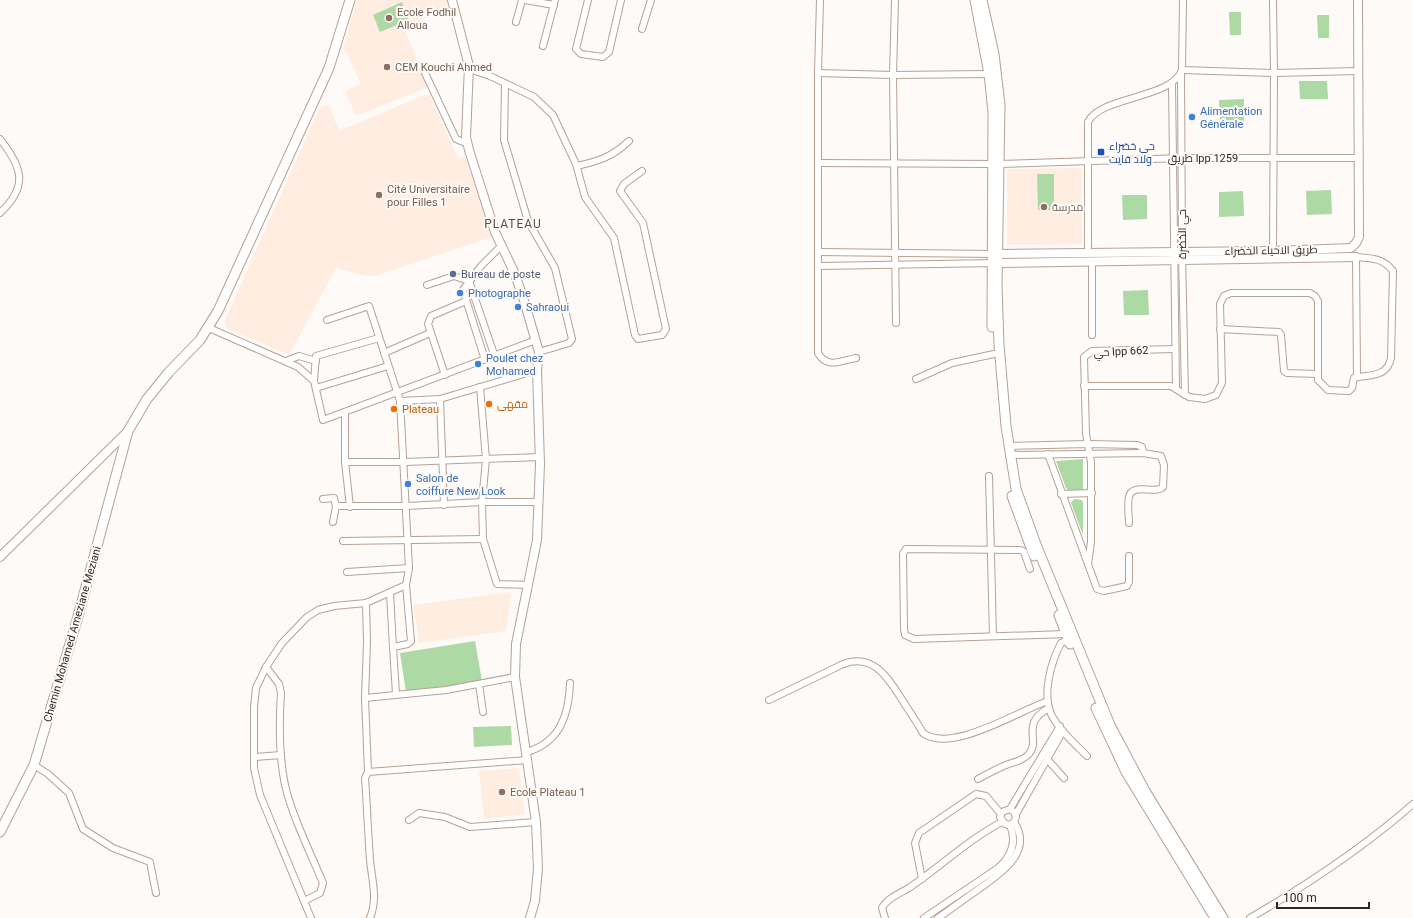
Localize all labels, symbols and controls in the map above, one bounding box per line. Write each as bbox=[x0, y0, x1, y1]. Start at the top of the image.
place label: Ecole Fodhil Alloua bbox=[397, 6, 456, 32]
marker: Ecole Fodhil Alloua bbox=[384, 13, 394, 23]
place label: CEM Kouchi Ahmed bbox=[395, 61, 492, 74]
marker: CEM Kouchi Ahmed bbox=[382, 62, 392, 72]
place label: Alimentation Générale bbox=[1200, 105, 1262, 131]
marker: Alimentation Générale bbox=[1187, 112, 1197, 122]
place label: حي خضراء ولاد فايت bbox=[1109, 140, 1155, 166]
marker: حي خضراء ولاد فايت bbox=[1096, 147, 1106, 157]
street label: طريق lpp 1259 bbox=[1168, 152, 1238, 165]
place label: Cité Universitaire pour Filles 1 bbox=[387, 183, 470, 209]
marker: Cité Universitaire pour Filles 1 bbox=[374, 190, 384, 200]
place label: مدرسة bbox=[1052, 201, 1083, 214]
marker: مدرسة bbox=[1039, 202, 1049, 212]
street label: حي الخضرة bbox=[1176, 209, 1191, 259]
district label: PLATEAU bbox=[484, 217, 542, 231]
street label: طريق الاحياء الخضراء bbox=[1224, 243, 1318, 258]
place label: Bureau de poste bbox=[461, 268, 541, 281]
marker: Bureau de poste bbox=[448, 269, 458, 279]
place label: Photographe bbox=[468, 287, 531, 300]
marker: Photographe bbox=[455, 288, 465, 298]
place label: Sahraoui bbox=[526, 301, 569, 314]
marker: Sahraoui bbox=[513, 302, 523, 312]
street label: حي lpp 662 bbox=[1093, 344, 1149, 361]
place label: Poulet chez Mohamed bbox=[486, 352, 544, 378]
marker: Poulet chez Mohamed bbox=[473, 359, 483, 369]
place label: مقهى bbox=[497, 398, 528, 411]
marker: مقهى bbox=[484, 399, 494, 409]
place label: Plateau bbox=[402, 403, 439, 416]
marker: Plateau bbox=[389, 404, 399, 414]
place label: Salon de coiffure New Look bbox=[416, 472, 506, 498]
marker: Salon de coiffure New Look bbox=[403, 479, 413, 489]
street label: Chemin Mohamed Ameziane Meziani bbox=[41, 545, 104, 724]
place label: Ecole Plateau 1 bbox=[510, 786, 585, 799]
marker: Ecole Plateau 1 bbox=[497, 787, 507, 797]
scale bar bbox=[1277, 884, 1369, 910]
text: 100 m bbox=[1283, 891, 1317, 905]

